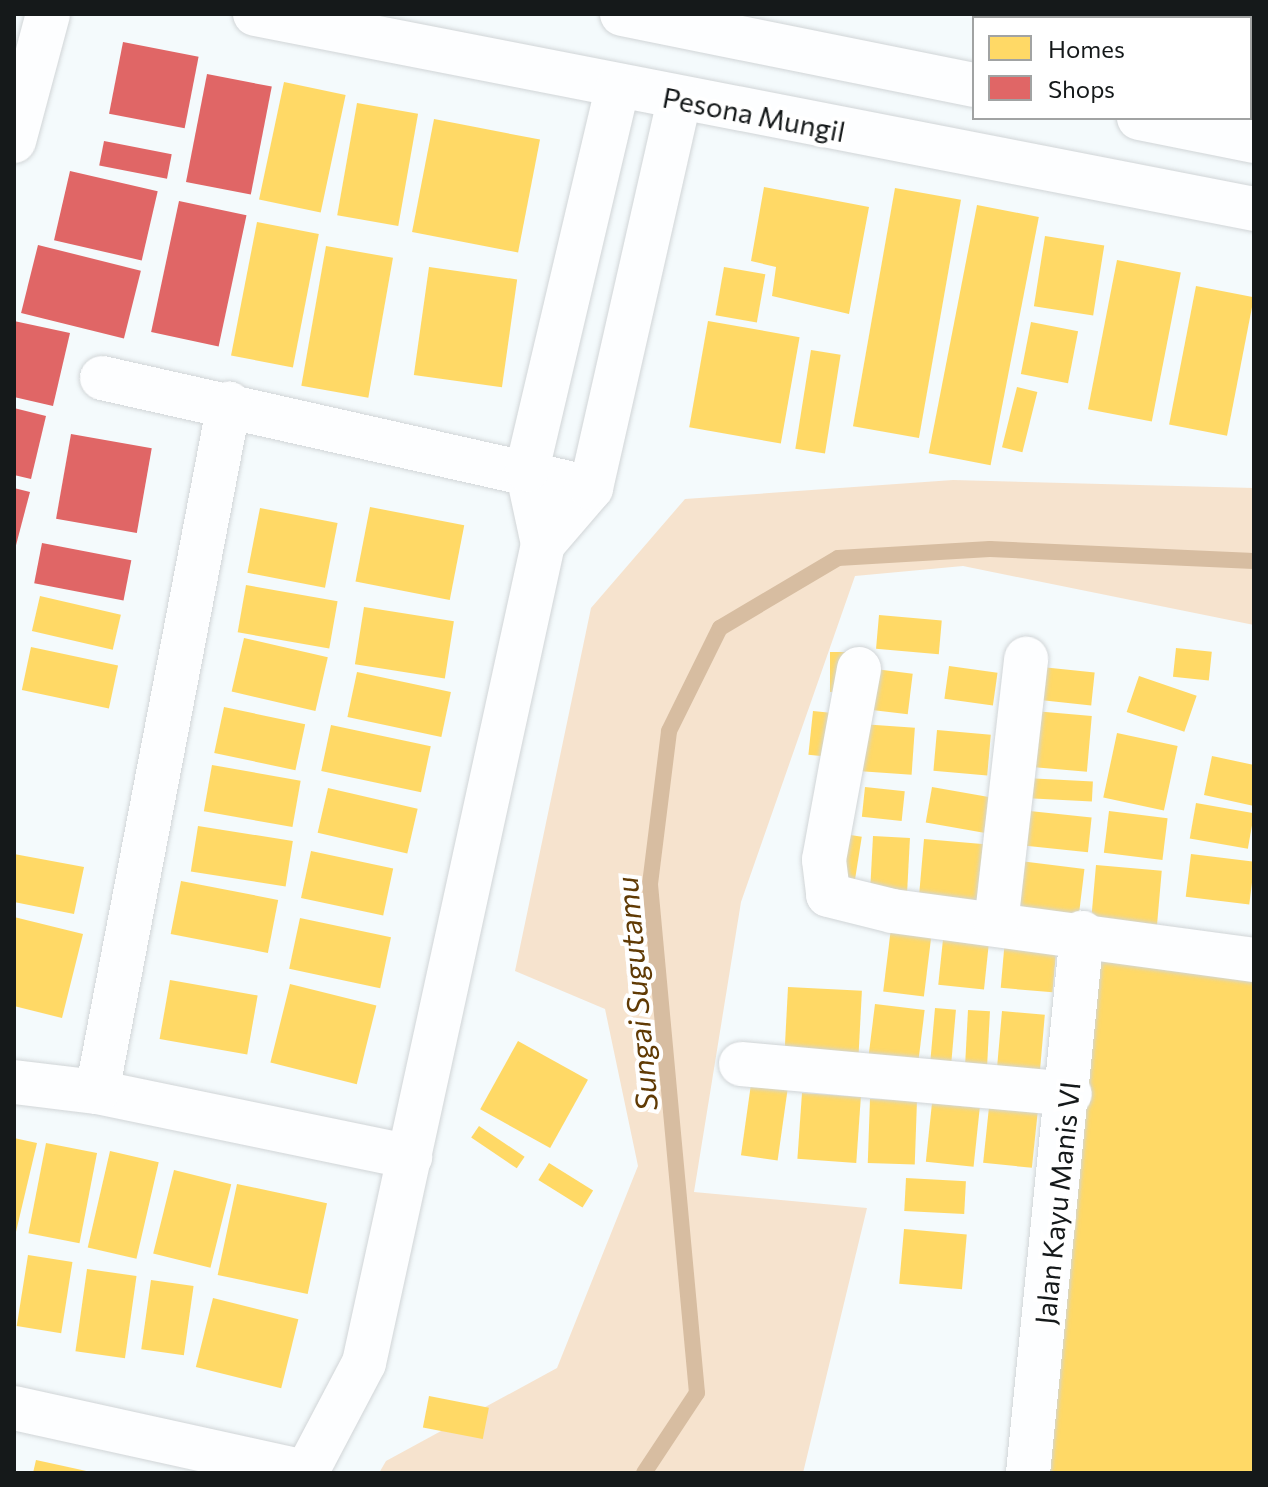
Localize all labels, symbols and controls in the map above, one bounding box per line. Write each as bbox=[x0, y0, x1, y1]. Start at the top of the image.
legend bbox=[972, 16, 1252, 120]
text: Homes bbox=[1048, 34, 1125, 63]
text: Shops bbox=[1048, 74, 1115, 103]
street label: Pesona Mungil bbox=[660, 80, 848, 148]
water label: Sungai Sugutamu bbox=[608, 875, 664, 1113]
street label: Jalan Kayu Manis VI bbox=[1028, 1080, 1086, 1326]

